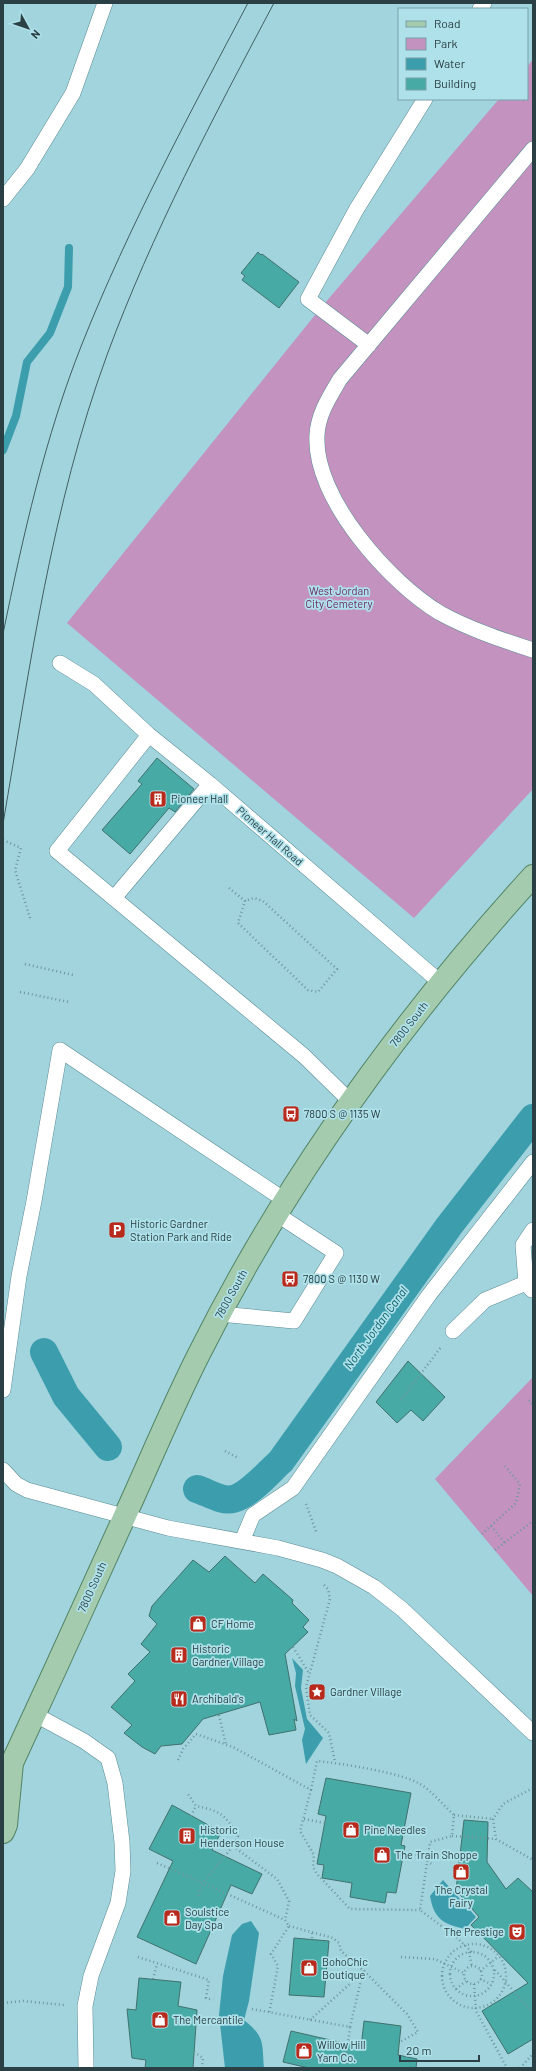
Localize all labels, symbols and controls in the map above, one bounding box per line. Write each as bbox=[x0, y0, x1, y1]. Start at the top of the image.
north arrow bbox=[8, 8, 48, 48]
legend bbox=[398, 8, 528, 100]
text: Road bbox=[434, 16, 461, 30]
text: N bbox=[29, 28, 43, 42]
text: Park bbox=[434, 36, 458, 50]
text: Water bbox=[434, 56, 466, 70]
text: Building bbox=[434, 76, 476, 90]
park label: West Jordan City Cemetery bbox=[305, 584, 373, 610]
building icon: Pioneer Hall bbox=[148, 789, 168, 809]
place label: Pioneer Hall bbox=[171, 792, 228, 805]
street label: Pioneer Hall Road bbox=[235, 803, 306, 868]
street label: 7800 South bbox=[387, 998, 430, 1049]
bus stop icon: 7800 S @ 1135 W bbox=[281, 1104, 301, 1124]
place label: 7800 S @ 1135 W bbox=[304, 1107, 381, 1120]
place label: Historic Gardner Station Park and Ride bbox=[130, 1217, 232, 1243]
parking icon: Historic Gardner Station Park and Ride bbox=[107, 1220, 127, 1240]
street label: 7800 South bbox=[212, 1267, 249, 1320]
bus stop icon: 7800 S @ 1130 W bbox=[280, 1269, 300, 1289]
place label: 7800 S @ 1130 W bbox=[303, 1272, 380, 1285]
water label: North Jordan Canal bbox=[341, 1283, 410, 1371]
street label: 7800 South bbox=[75, 1560, 108, 1614]
shop icon: CF Home bbox=[188, 1614, 208, 1634]
place label: CF Home bbox=[211, 1617, 254, 1630]
place label: Historic Gardner Village bbox=[192, 1642, 264, 1668]
building icon: Historic Gardner Village bbox=[169, 1645, 189, 1665]
place icon: Gardner Village bbox=[307, 1682, 327, 1702]
place label: Gardner Village bbox=[330, 1685, 402, 1698]
restaurant icon: Archibald's bbox=[169, 1689, 189, 1709]
place label: Archibald's bbox=[192, 1692, 244, 1705]
shop icon: Pine Needles bbox=[341, 1820, 361, 1840]
place label: Historic Henderson House bbox=[200, 1823, 285, 1849]
place label: Pine Needles bbox=[364, 1823, 426, 1836]
building icon: Historic Henderson House bbox=[177, 1826, 197, 1846]
shop icon: The Train Shoppe bbox=[372, 1845, 392, 1865]
place label: The Train Shoppe bbox=[395, 1848, 478, 1861]
shop icon: The Crystal Fairy bbox=[451, 1862, 471, 1882]
place label: The Crystal Fairy bbox=[434, 1883, 488, 1909]
place label: Soulstice Day Spa bbox=[185, 1905, 230, 1931]
shop icon: Soulstice Day Spa bbox=[162, 1908, 182, 1928]
theatre icon: The Prestige bbox=[507, 1922, 527, 1942]
place label: The Prestige bbox=[444, 1925, 504, 1938]
place label: BohoChic Boutique bbox=[322, 1955, 368, 1981]
shop icon: BohoChic Boutique bbox=[299, 1958, 319, 1978]
shop icon: The Mercantile bbox=[150, 2010, 170, 2030]
place label: The Mercantile bbox=[173, 2013, 243, 2026]
scale bar bbox=[400, 2037, 479, 2063]
place label: Willow Hill Yarn Co. bbox=[317, 2038, 366, 2064]
shop icon: Willow Hill Yarn Co. bbox=[294, 2041, 314, 2061]
text: 20 m bbox=[406, 2043, 432, 2057]

